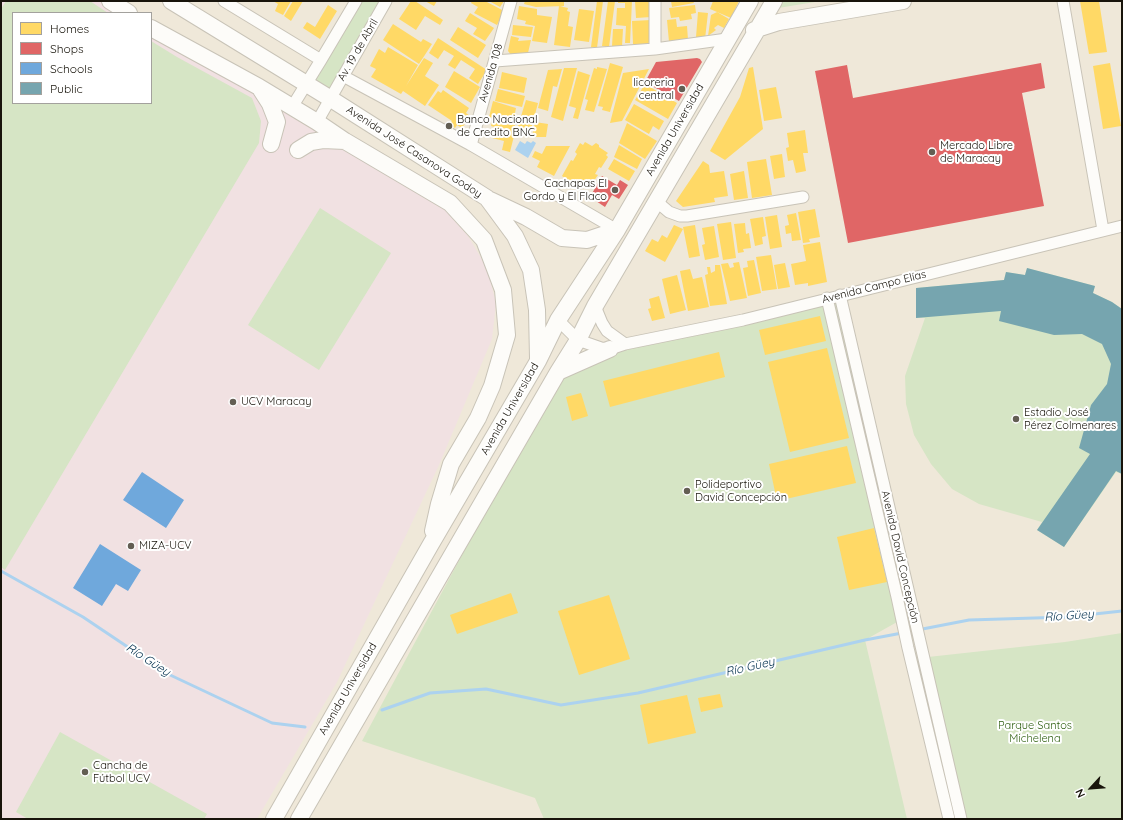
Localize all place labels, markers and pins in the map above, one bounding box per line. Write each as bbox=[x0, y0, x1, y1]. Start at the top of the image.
place label: licoreria central bbox=[633, 76, 674, 102]
marker: licoreria central bbox=[677, 84, 687, 94]
place label: Banco Nacional de Credito BNC bbox=[457, 113, 537, 139]
marker: Banco Nacional de Credito BNC bbox=[444, 121, 454, 131]
place label: Mercado Libre de Maracay bbox=[940, 139, 1013, 165]
marker: Mercado Libre de Maracay bbox=[927, 147, 937, 157]
place label: Cachapas El Gordo y El Flaco bbox=[524, 177, 607, 203]
marker: Cachapas El Gordo y El Flaco bbox=[610, 185, 620, 195]
place label: UCV Maracay bbox=[241, 395, 311, 409]
marker: UCV Maracay bbox=[228, 397, 238, 407]
place label: Estadio José Pérez Colmenares bbox=[1024, 406, 1116, 432]
marker: Estadio José Pérez Colmenares bbox=[1011, 414, 1021, 424]
place label: Polideportivo David Concepción bbox=[695, 478, 787, 504]
marker: Polideportivo David Concepción bbox=[682, 486, 692, 496]
place label: MIZA-UCV bbox=[139, 539, 192, 553]
marker: MIZA-UCV bbox=[126, 541, 136, 551]
place label: Cancha de Fútbol UCV bbox=[93, 759, 150, 785]
marker: Cancha de Fútbol UCV bbox=[80, 767, 90, 777]

